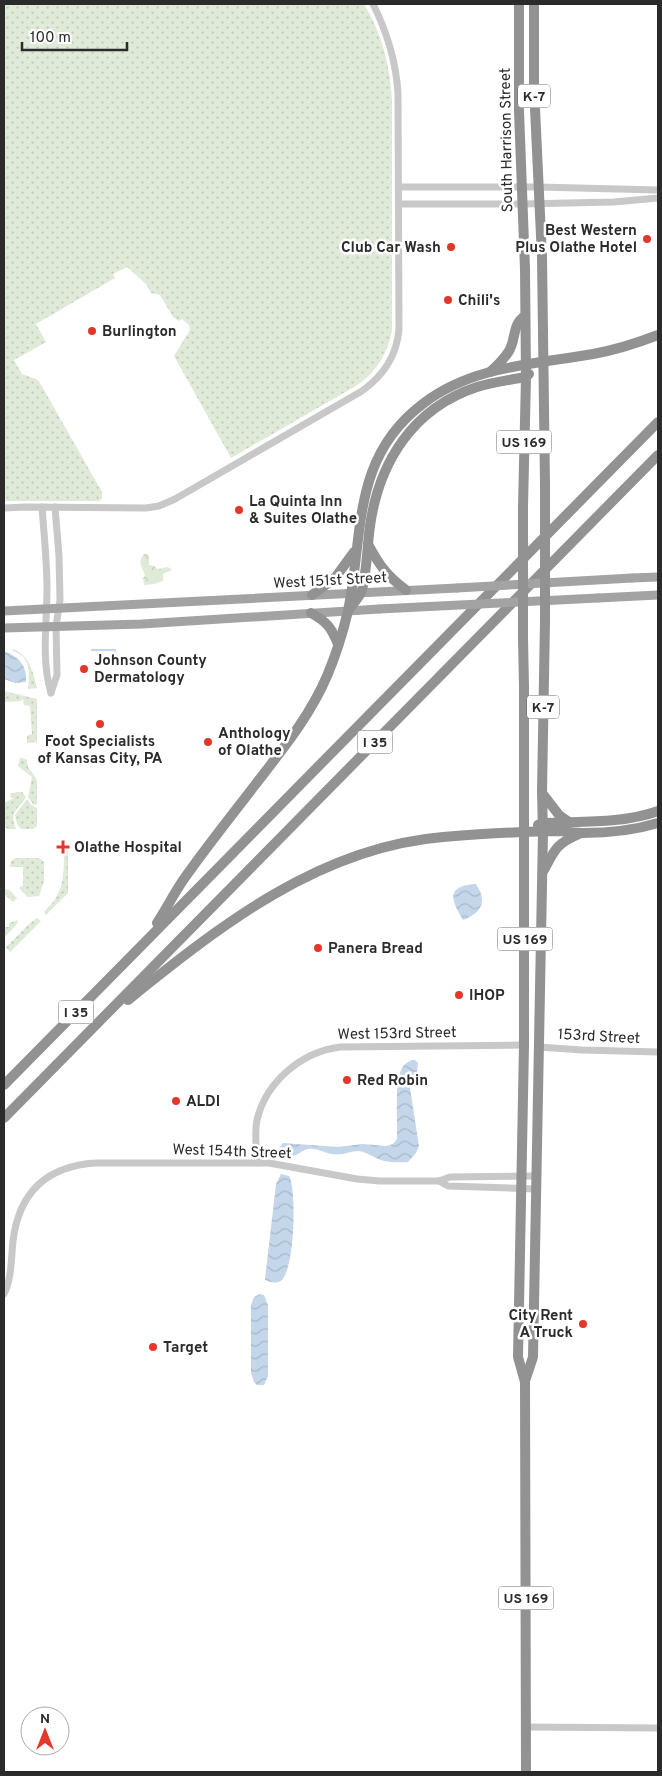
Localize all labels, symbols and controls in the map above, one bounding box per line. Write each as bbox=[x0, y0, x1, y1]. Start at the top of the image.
scale bar bbox=[22, 20, 128, 52]
text: 100 m bbox=[30, 29, 71, 48]
street label: South Harrison Street bbox=[497, 67, 518, 213]
road number: K-7 bbox=[518, 84, 550, 108]
place label: Best Western Plus Olathe Hotel bbox=[515, 222, 637, 258]
marker: Best Western Plus Olathe Hotel bbox=[641, 233, 653, 245]
place label: Club Car Wash bbox=[341, 239, 441, 258]
marker: Club Car Wash bbox=[445, 241, 457, 253]
place label: Chili's bbox=[458, 292, 500, 311]
marker: Chili's bbox=[442, 294, 454, 306]
place label: Burlington bbox=[102, 323, 177, 342]
marker: Burlington bbox=[86, 325, 98, 337]
road number: US 169 bbox=[496, 431, 552, 454]
place label: La Quinta Inn & Suites Olathe bbox=[249, 493, 357, 529]
marker: La Quinta Inn & Suites Olathe bbox=[233, 504, 245, 516]
street label: West 151st Street bbox=[273, 569, 387, 594]
place label: Johnson County Dermatology bbox=[94, 652, 207, 688]
marker: Johnson County Dermatology bbox=[78, 663, 90, 675]
road number: K-7 bbox=[527, 696, 559, 719]
marker: Foot Specialists of Kansas City, PA bbox=[94, 718, 106, 730]
place label: Anthology of Olathe bbox=[218, 725, 291, 761]
road number: I 35 bbox=[358, 730, 392, 754]
place label: Foot Specialists of Kansas City, PA bbox=[37, 733, 163, 769]
marker: Anthology of Olathe bbox=[202, 736, 214, 748]
place label: Olathe Hospital bbox=[74, 839, 182, 858]
marker: Olathe Hospital bbox=[56, 840, 70, 854]
road number: US 169 bbox=[498, 928, 552, 951]
place label: Panera Bread bbox=[328, 940, 423, 959]
marker: Panera Bread bbox=[312, 942, 324, 954]
place label: IHOP bbox=[469, 987, 505, 1006]
marker: IHOP bbox=[453, 989, 465, 1001]
road number: I 35 bbox=[58, 1000, 94, 1024]
street label: West 153rd Street bbox=[337, 1024, 457, 1045]
street label: 153rd Street bbox=[557, 1026, 641, 1049]
place label: Red Robin bbox=[357, 1072, 428, 1091]
marker: Red Robin bbox=[341, 1074, 353, 1086]
place label: ALDI bbox=[186, 1093, 220, 1112]
marker: ALDI bbox=[170, 1095, 182, 1107]
street label: West 154th Street bbox=[172, 1141, 292, 1164]
place label: City Rent A Truck bbox=[508, 1307, 573, 1343]
marker: City Rent A Truck bbox=[577, 1318, 589, 1330]
place label: Target bbox=[163, 1339, 208, 1358]
marker: Target bbox=[147, 1341, 159, 1353]
road number: US 169 bbox=[498, 1586, 554, 1610]
north arrow bbox=[20, 1706, 70, 1756]
text: N bbox=[40, 1711, 50, 1728]

